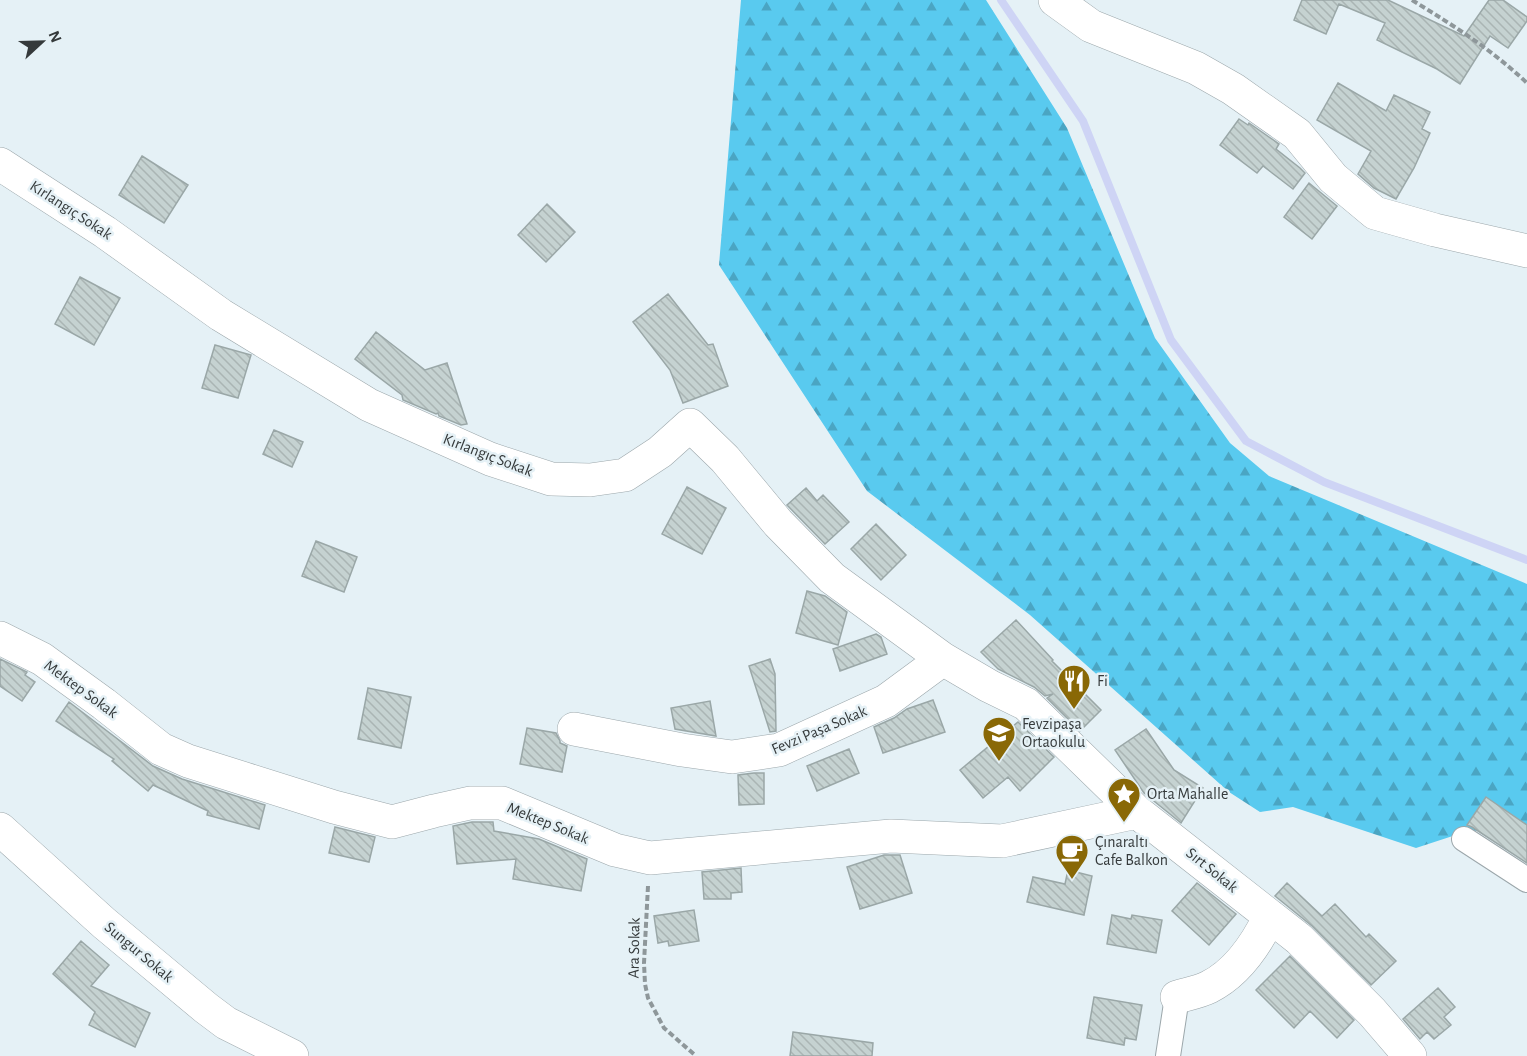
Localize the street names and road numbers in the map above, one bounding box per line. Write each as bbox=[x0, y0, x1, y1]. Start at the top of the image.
street label: Kırlangıç Sokak bbox=[27, 178, 116, 243]
street label: Kırlangıç Sokak bbox=[441, 431, 536, 480]
street label: Mektep Sokak bbox=[41, 657, 121, 721]
street label: Fevzi Paşa Sokak bbox=[769, 703, 870, 757]
street label: Mektep Sokak bbox=[505, 799, 592, 847]
street label: Sırt Sokak bbox=[1183, 845, 1241, 896]
street label: Ara Sokak bbox=[625, 917, 643, 979]
street label: Sungur Sokak bbox=[102, 919, 177, 986]

